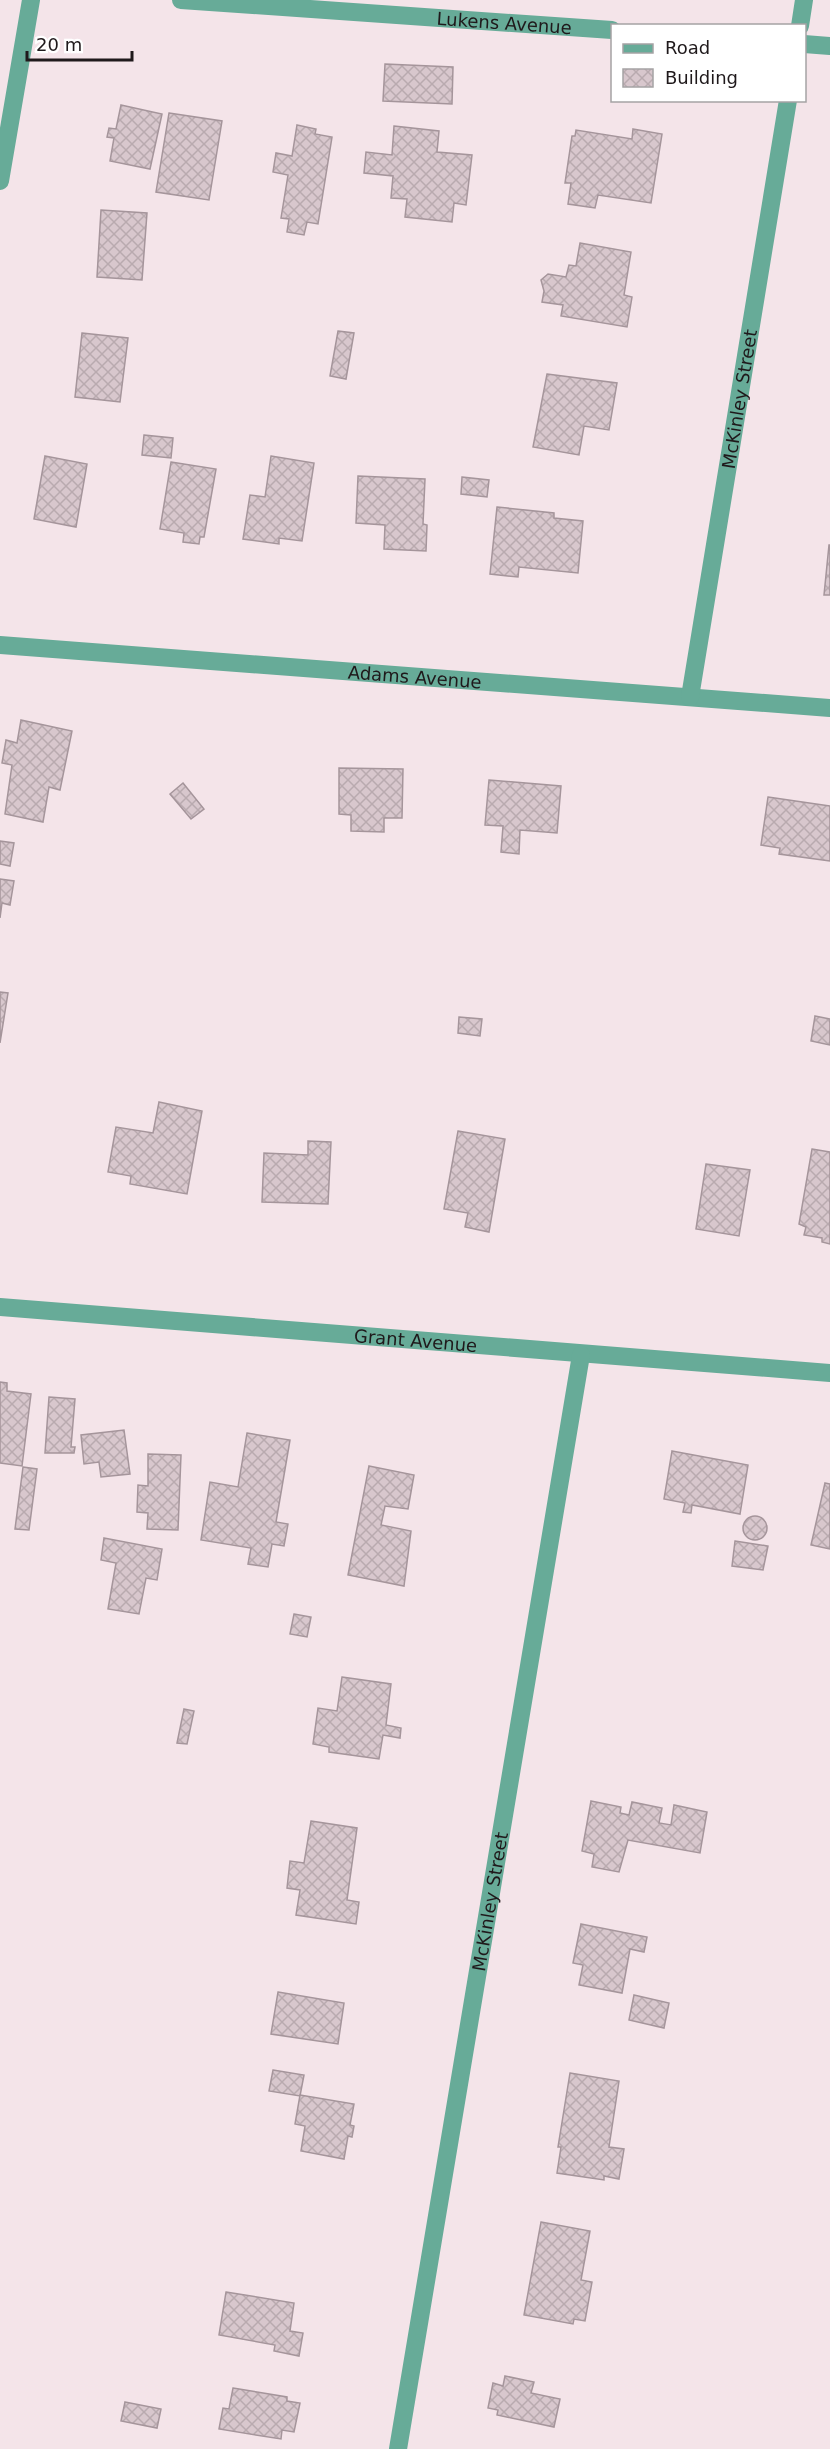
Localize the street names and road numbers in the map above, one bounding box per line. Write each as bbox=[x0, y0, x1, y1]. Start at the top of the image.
street label: Lukens Avenue bbox=[436, 7, 573, 38]
street label: McKinley Street bbox=[717, 328, 761, 470]
street label: Adams Avenue bbox=[347, 661, 482, 692]
street label: Grant Avenue bbox=[353, 1324, 478, 1356]
street label: McKinley Street bbox=[468, 1830, 512, 1973]

